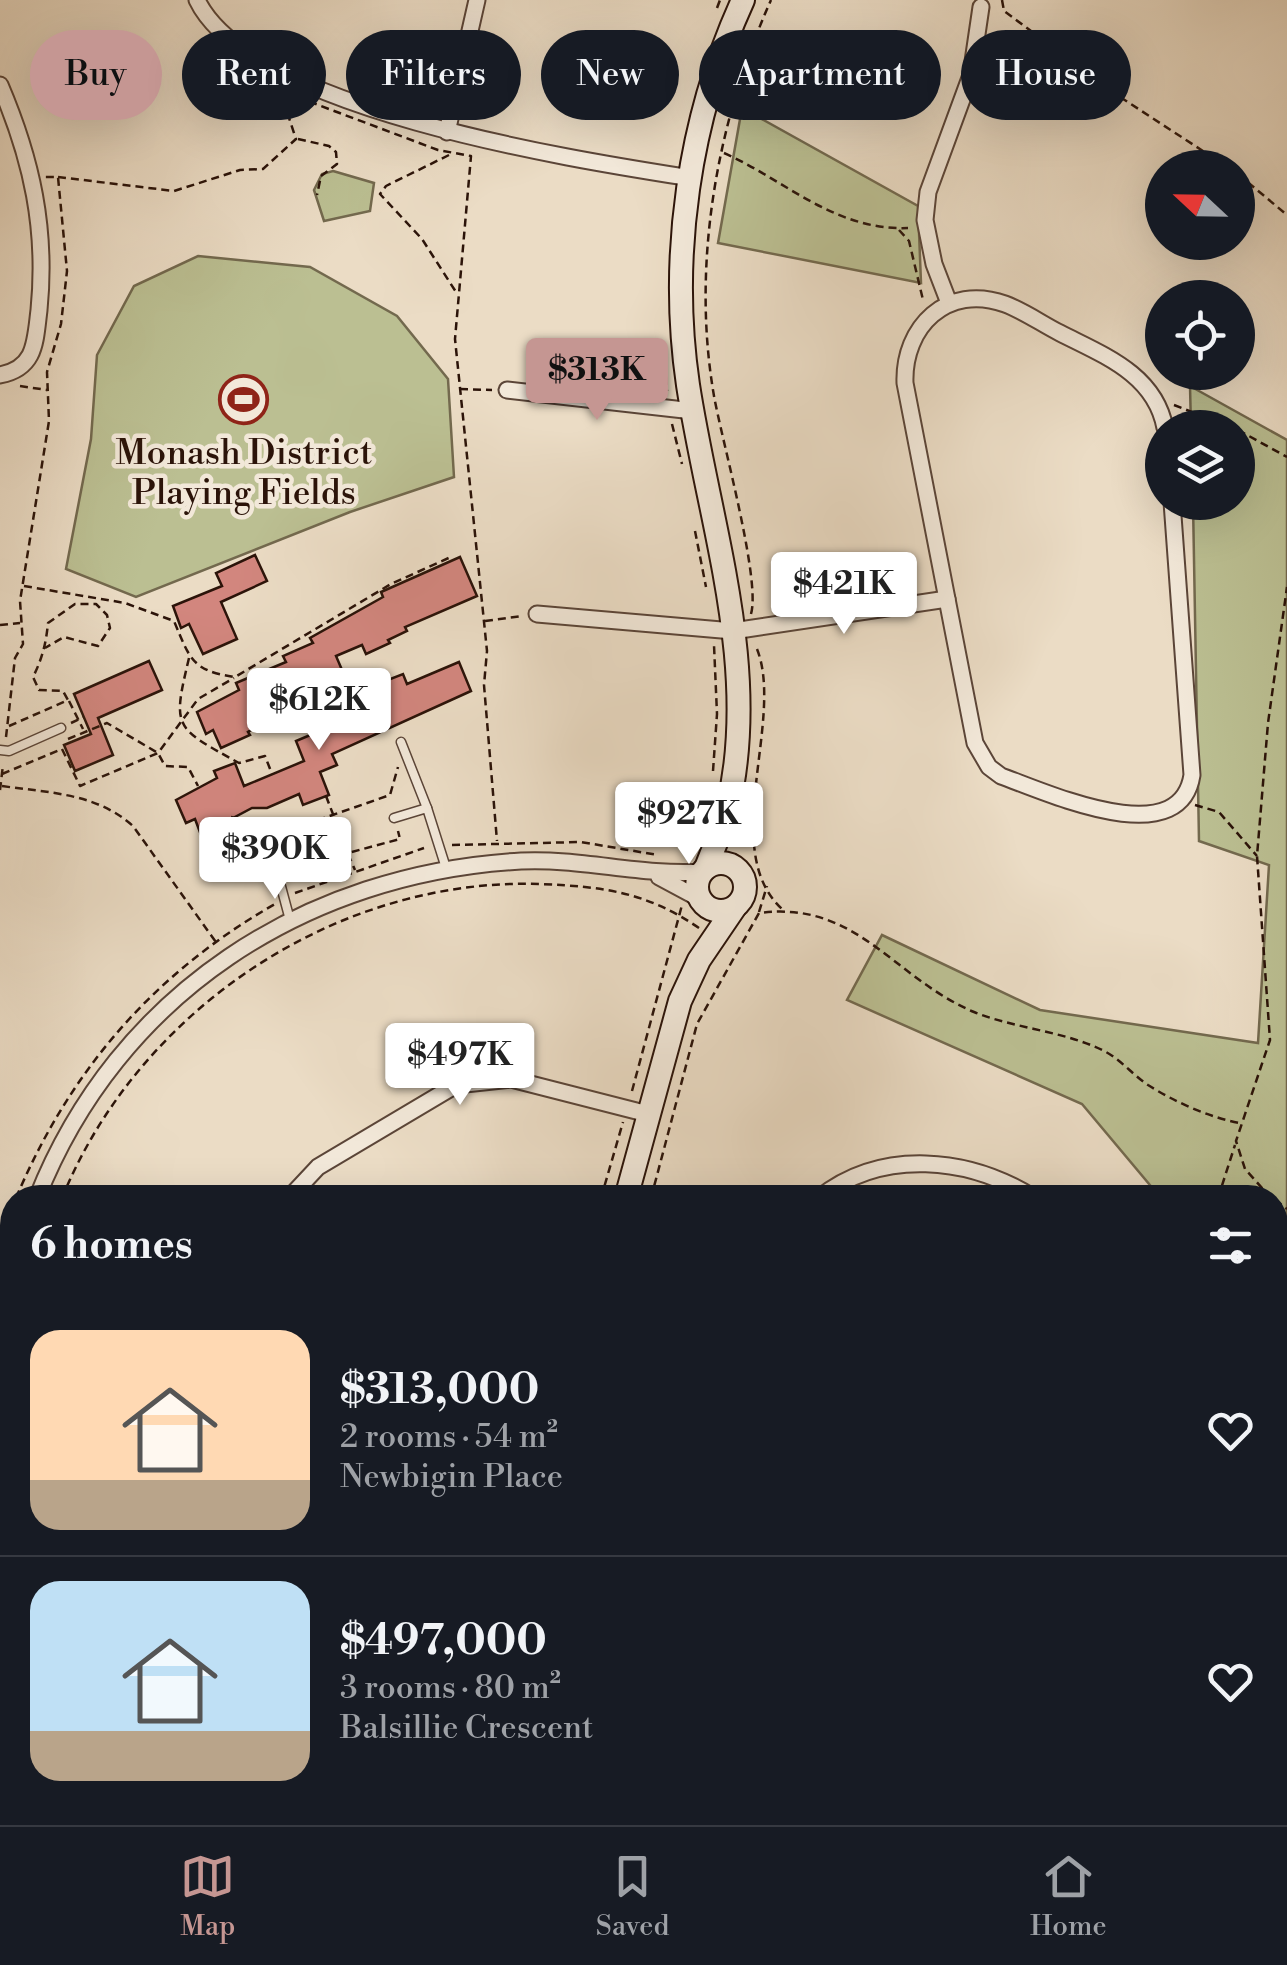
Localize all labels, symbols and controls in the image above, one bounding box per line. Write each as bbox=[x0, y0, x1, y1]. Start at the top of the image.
chip: Buy bbox=[30, 30, 162, 120]
chip: Rent bbox=[182, 30, 326, 120]
chip: Filters bbox=[346, 30, 521, 120]
chip: New bbox=[541, 30, 679, 120]
chip: Apartment bbox=[699, 30, 941, 120]
chip: House bbox=[961, 30, 1131, 120]
north arrow bbox=[1145, 150, 1255, 260]
map controls bbox=[1145, 150, 1255, 520]
button: locate bbox=[1145, 280, 1255, 390]
pin: $313K bbox=[527, 338, 667, 423]
text: $313K bbox=[548, 350, 646, 390]
sports icon: Monash District Playing Fields bbox=[218, 374, 270, 426]
button: layers bbox=[1145, 410, 1255, 520]
place label: Monash District Playing Fields bbox=[116, 432, 372, 515]
pin: $421K bbox=[774, 552, 914, 637]
text: $421K bbox=[793, 564, 895, 604]
pin: $612K bbox=[249, 668, 389, 753]
text: $612K bbox=[269, 680, 369, 720]
pin: $927K bbox=[619, 782, 759, 867]
text: $927K bbox=[637, 794, 741, 834]
pin: $390K bbox=[205, 817, 345, 902]
text: $390K bbox=[221, 829, 329, 869]
pin: $497K bbox=[390, 1023, 530, 1108]
text: $497K bbox=[407, 1035, 513, 1075]
icon: filters bbox=[1203, 1218, 1258, 1273]
text: 6 homes bbox=[30, 1219, 193, 1272]
text: $313,000 bbox=[340, 1364, 539, 1417]
icon: home bbox=[110, 1370, 230, 1490]
icon: heart bbox=[1203, 1403, 1258, 1458]
text: 2 rooms · 54 m² bbox=[340, 1417, 558, 1457]
text: Newbigin Place bbox=[340, 1457, 563, 1497]
text: $497,000 bbox=[340, 1615, 547, 1668]
icon: home bbox=[110, 1621, 230, 1741]
icon: heart bbox=[1203, 1654, 1258, 1709]
text: 3 rooms · 80 m² bbox=[340, 1668, 561, 1708]
text: Balsillie Crescent bbox=[340, 1708, 593, 1748]
tab: Map bbox=[180, 1849, 235, 1944]
tab: Saved bbox=[596, 1849, 669, 1944]
tab: Home bbox=[1030, 1849, 1107, 1944]

